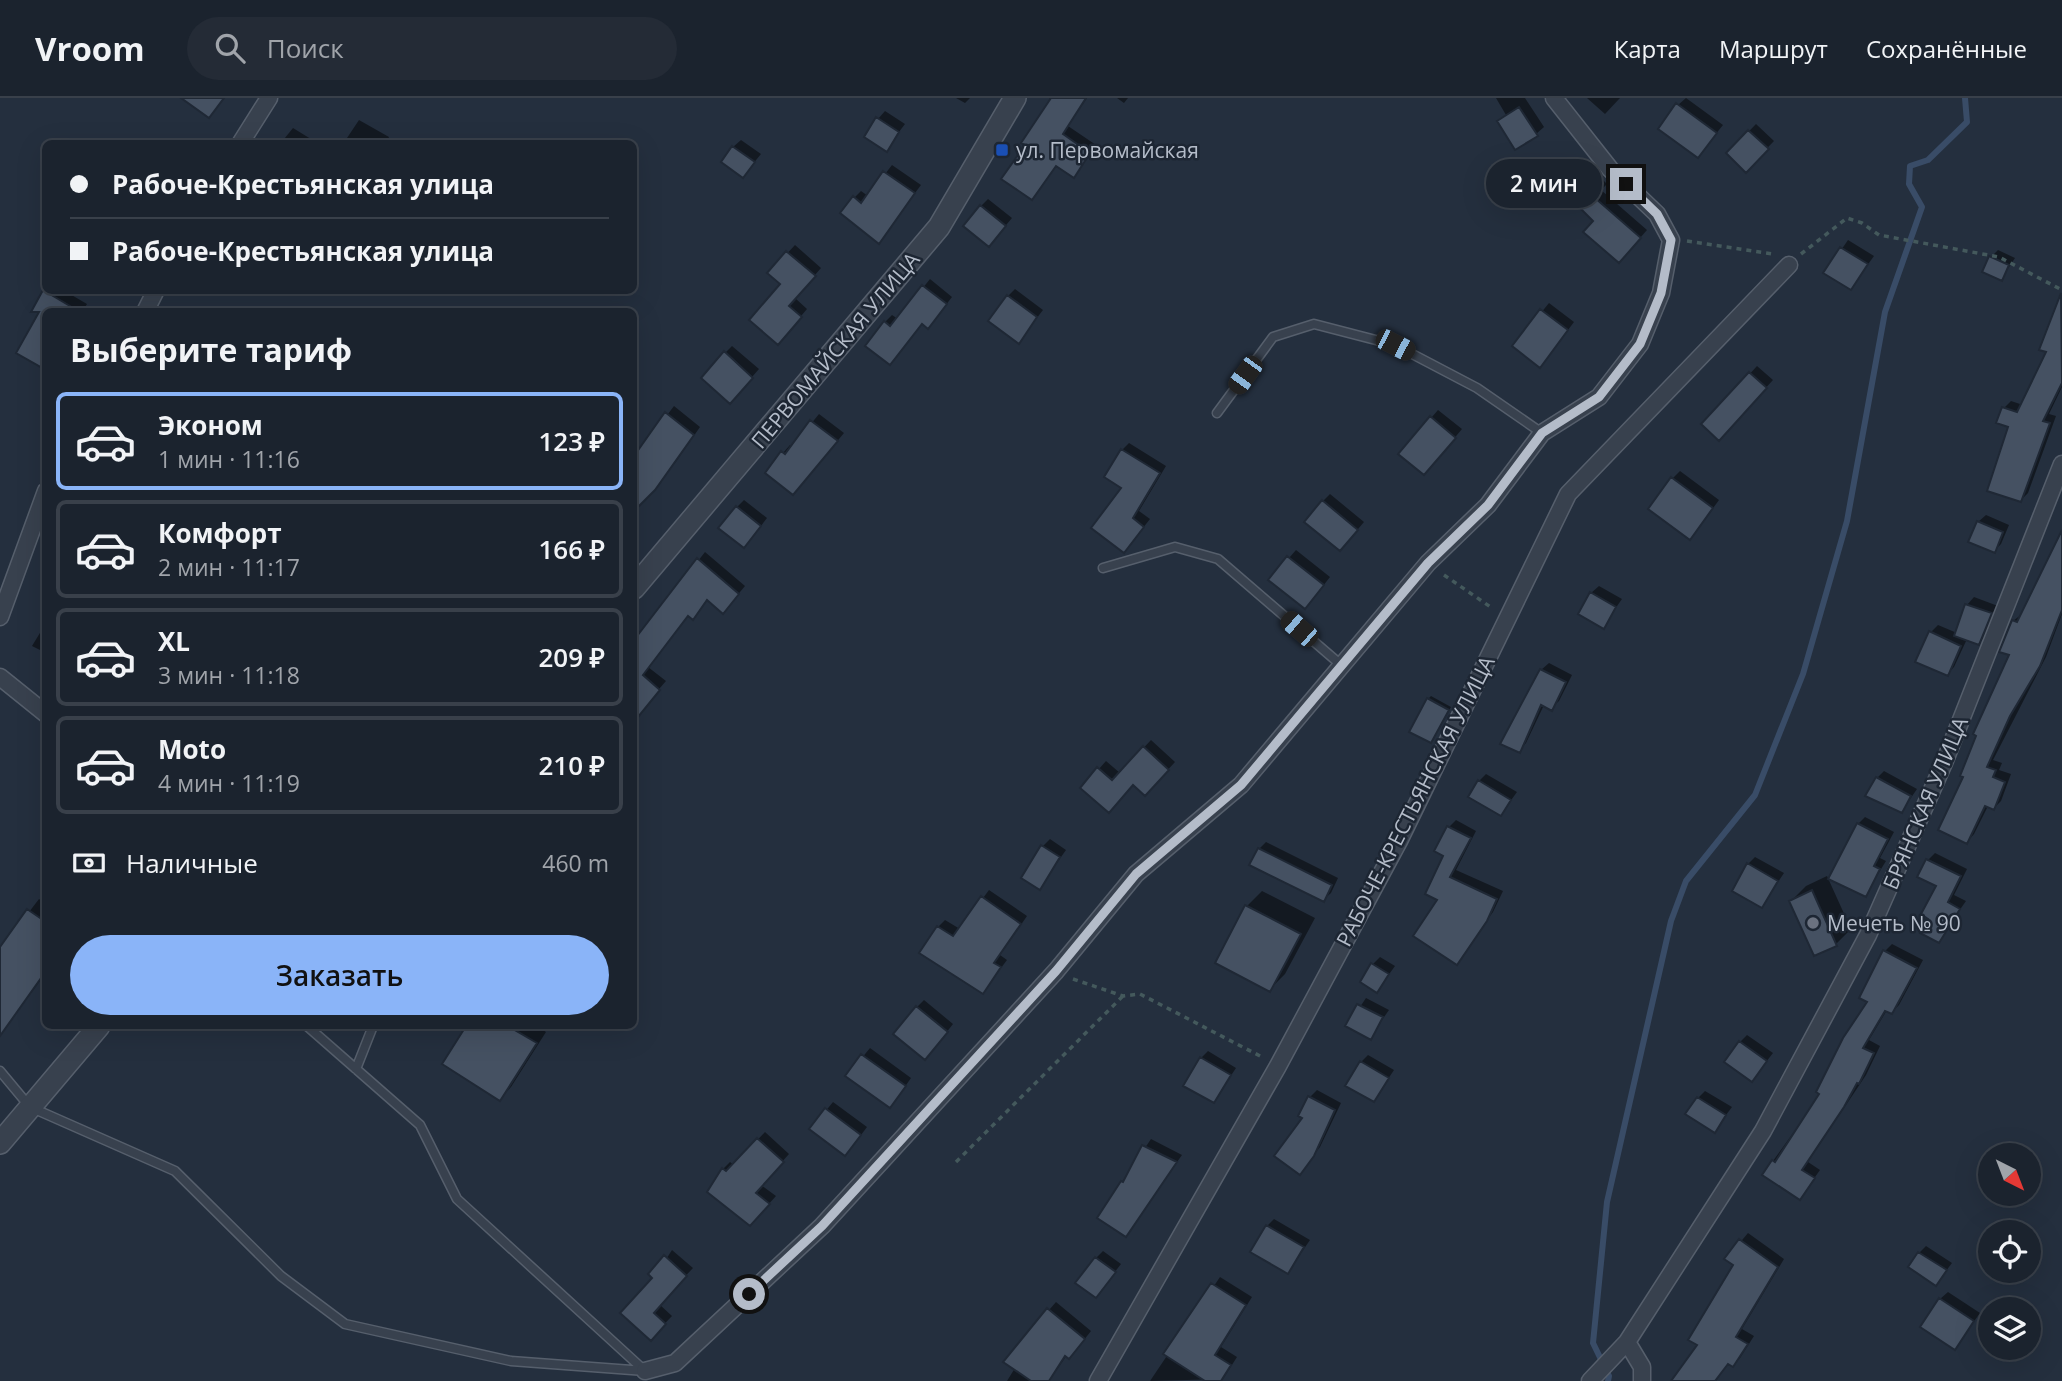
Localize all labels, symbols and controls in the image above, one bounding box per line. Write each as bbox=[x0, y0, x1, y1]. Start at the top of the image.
search box bbox=[187, 17, 677, 80]
text: Vroom bbox=[35, 26, 145, 71]
icon: search bbox=[211, 29, 249, 67]
text: Поиск bbox=[267, 30, 344, 66]
text: Карта bbox=[1614, 32, 1681, 65]
text: Маршрут bbox=[1719, 32, 1828, 65]
text: Сохранённые bbox=[1866, 32, 2027, 65]
place label: ул. Первомайская bbox=[1016, 136, 1199, 164]
marker: ул. Первомайская bbox=[994, 142, 1010, 158]
callout: 2 мин bbox=[1486, 160, 1602, 208]
text: Рабоче-Крестьянская улица bbox=[112, 166, 494, 202]
text: 2 мин bbox=[1510, 167, 1578, 199]
route end bbox=[1610, 168, 1642, 200]
text: Рабоче-Крестьянская улица bbox=[112, 233, 494, 269]
street label: ПЕРВОМАЙСКАЯ УЛИЦА bbox=[745, 245, 926, 454]
car bbox=[1372, 326, 1419, 364]
text: Выберите тариф bbox=[70, 328, 352, 371]
car bbox=[1225, 352, 1266, 398]
text: Эконом bbox=[158, 407, 263, 443]
icon: car bbox=[74, 410, 137, 473]
text: 123 ₽ bbox=[539, 423, 605, 459]
text: 1 мин · 11:16 bbox=[158, 443, 300, 475]
text: Комфорт bbox=[158, 515, 282, 551]
icon: car bbox=[74, 518, 137, 581]
text: 166 ₽ bbox=[539, 531, 605, 567]
text: 2 мин · 11:17 bbox=[158, 551, 300, 583]
car bbox=[1277, 607, 1322, 651]
text: XL bbox=[158, 623, 190, 659]
icon: car bbox=[74, 626, 137, 689]
text: 209 ₽ bbox=[539, 639, 605, 675]
street label: РАБОЧЕ-КРЕСТЬЯНСКАЯ УЛИЦА bbox=[1329, 650, 1501, 951]
text: 3 мин · 11:18 bbox=[158, 659, 300, 691]
street label: БРЯНСКАЯ УЛИЦА bbox=[1876, 712, 1974, 894]
text: Moto bbox=[158, 731, 226, 767]
icon: car bbox=[74, 734, 137, 797]
text: 210 ₽ bbox=[539, 747, 605, 783]
text: 4 мин · 11:19 bbox=[158, 767, 300, 799]
icon: cash bbox=[70, 844, 108, 882]
text: Наличные bbox=[126, 845, 258, 881]
text: 460 m bbox=[542, 847, 609, 879]
place label: Мечеть № 90 bbox=[1827, 909, 1961, 937]
marker: Мечеть № 90 bbox=[1805, 915, 1821, 931]
button: Заказать bbox=[70, 935, 609, 1015]
north arrow bbox=[1978, 1143, 2040, 1206]
map controls bbox=[1978, 1143, 2041, 1360]
button: locate bbox=[1978, 1220, 2041, 1283]
route start bbox=[733, 1278, 765, 1310]
button: layers bbox=[1978, 1297, 2041, 1360]

